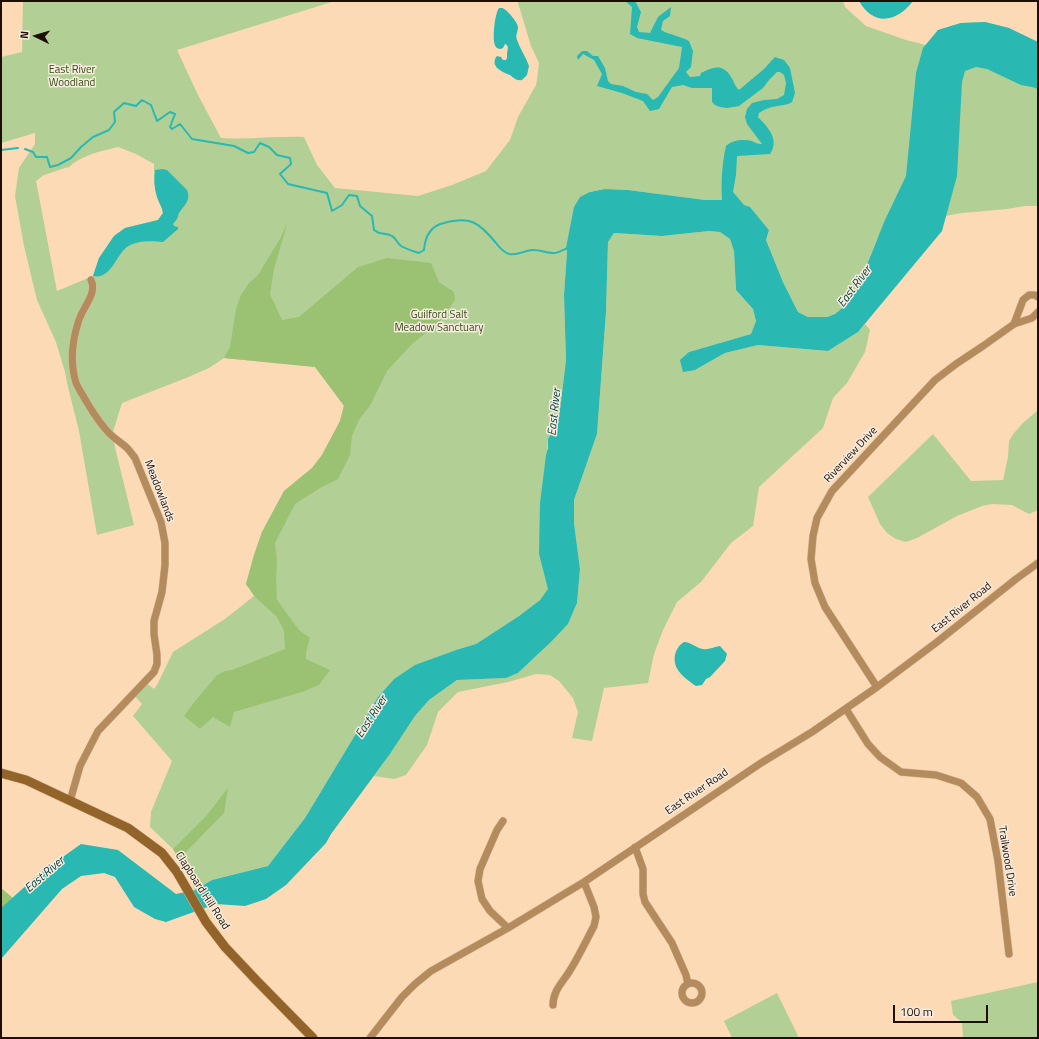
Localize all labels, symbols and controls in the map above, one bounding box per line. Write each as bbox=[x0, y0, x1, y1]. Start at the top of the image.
north arrow bbox=[16, 16, 56, 56]
text: N bbox=[16, 30, 32, 39]
park label: East River Woodland bbox=[49, 63, 95, 89]
water label: East River bbox=[835, 264, 875, 310]
park label: Guilford Salt Meadow Sanctuary bbox=[394, 308, 484, 334]
water label: East River bbox=[545, 388, 565, 436]
street label: Riverview Drive bbox=[822, 424, 880, 486]
street label: Meadowlands bbox=[141, 458, 177, 524]
street label: East River Road bbox=[929, 580, 995, 636]
water label: East River bbox=[353, 693, 391, 741]
street label: East River Road bbox=[663, 766, 731, 818]
street label: Trailwood Drive bbox=[995, 825, 1019, 897]
street label: Clapboard Hill Road bbox=[172, 850, 232, 932]
water label: East River bbox=[22, 854, 68, 896]
scale bar bbox=[895, 997, 990, 1023]
text: 100 m bbox=[900, 1002, 933, 1021]

